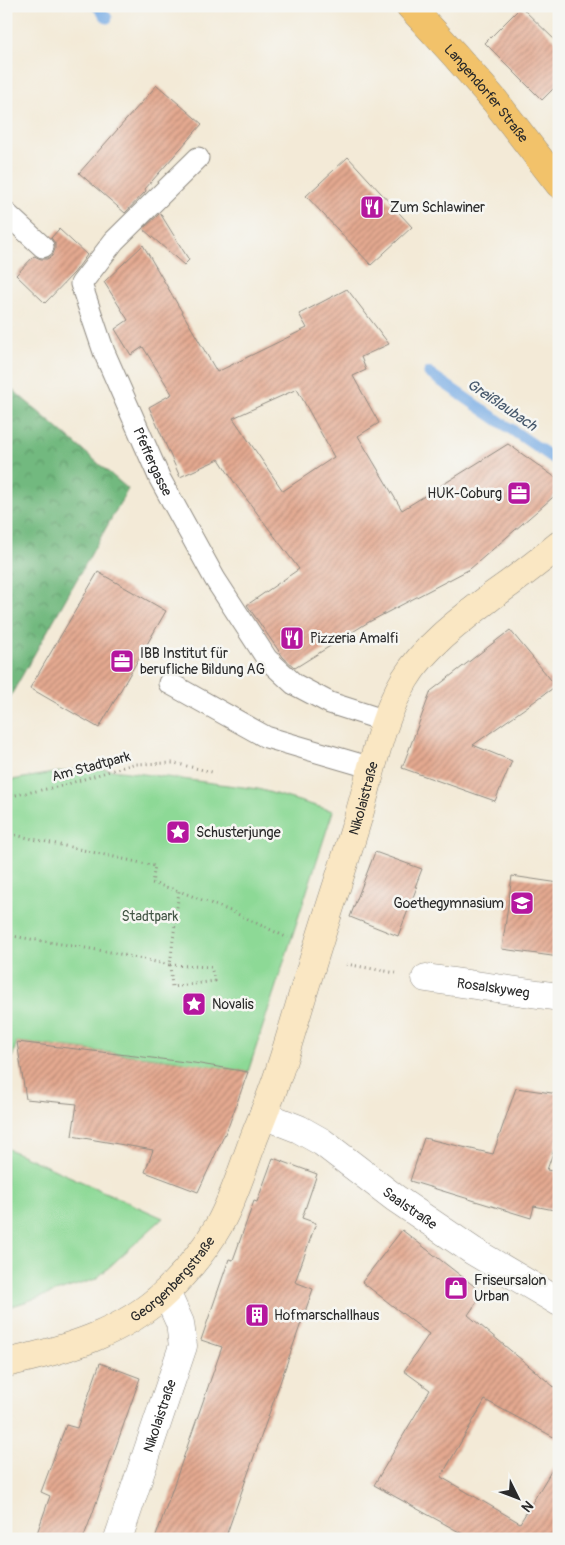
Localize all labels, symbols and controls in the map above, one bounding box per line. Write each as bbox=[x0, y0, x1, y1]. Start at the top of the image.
street label: Langendorfer Straße bbox=[440, 41, 532, 146]
restaurant icon: Zum Schlawiner bbox=[359, 194, 385, 220]
place label: Zum Schlawiner bbox=[390, 199, 485, 216]
water label: Greißlaubach bbox=[463, 375, 541, 436]
street label: Pfeffergasse bbox=[129, 425, 176, 499]
office icon: HUK-Coburg bbox=[506, 480, 532, 506]
place label: HUK-Coburg bbox=[427, 485, 502, 502]
restaurant icon: Pizzeria Amalfi bbox=[279, 625, 305, 651]
place label: Pizzeria Amalfi bbox=[310, 630, 398, 647]
place label: IBB Institut für berufliche Bildung AG bbox=[140, 645, 265, 678]
office icon: IBB Institut für berufliche Bildung AG bbox=[109, 648, 135, 674]
street label: Am Stadtpark bbox=[50, 748, 133, 785]
street label: Nikolaistraße bbox=[345, 760, 382, 837]
place icon: Schusterjunge bbox=[165, 819, 191, 845]
place label: Schusterjunge bbox=[196, 824, 281, 841]
school or university icon: Goethegymnasium bbox=[509, 890, 535, 916]
place label: Goethegymnasium bbox=[393, 895, 504, 912]
park label: Stadtpark bbox=[122, 908, 179, 925]
street label: Rosalskyweg bbox=[456, 975, 531, 1002]
place icon: Novalis bbox=[181, 991, 207, 1017]
place label: Novalis bbox=[212, 996, 255, 1013]
street label: Saalstraße bbox=[379, 1184, 440, 1233]
street label: Georgenbergstraße bbox=[127, 1233, 219, 1326]
place label: Friseursalon Urban bbox=[474, 1272, 547, 1305]
shop icon: Friseursalon Urban bbox=[443, 1275, 469, 1301]
building icon: Hofmarschallhaus bbox=[244, 1302, 270, 1328]
place label: Hofmarschallhaus bbox=[274, 1307, 380, 1324]
street label: Nikolaistraße bbox=[140, 1377, 180, 1455]
north arrow bbox=[492, 1472, 542, 1522]
text: N bbox=[518, 1497, 537, 1516]

